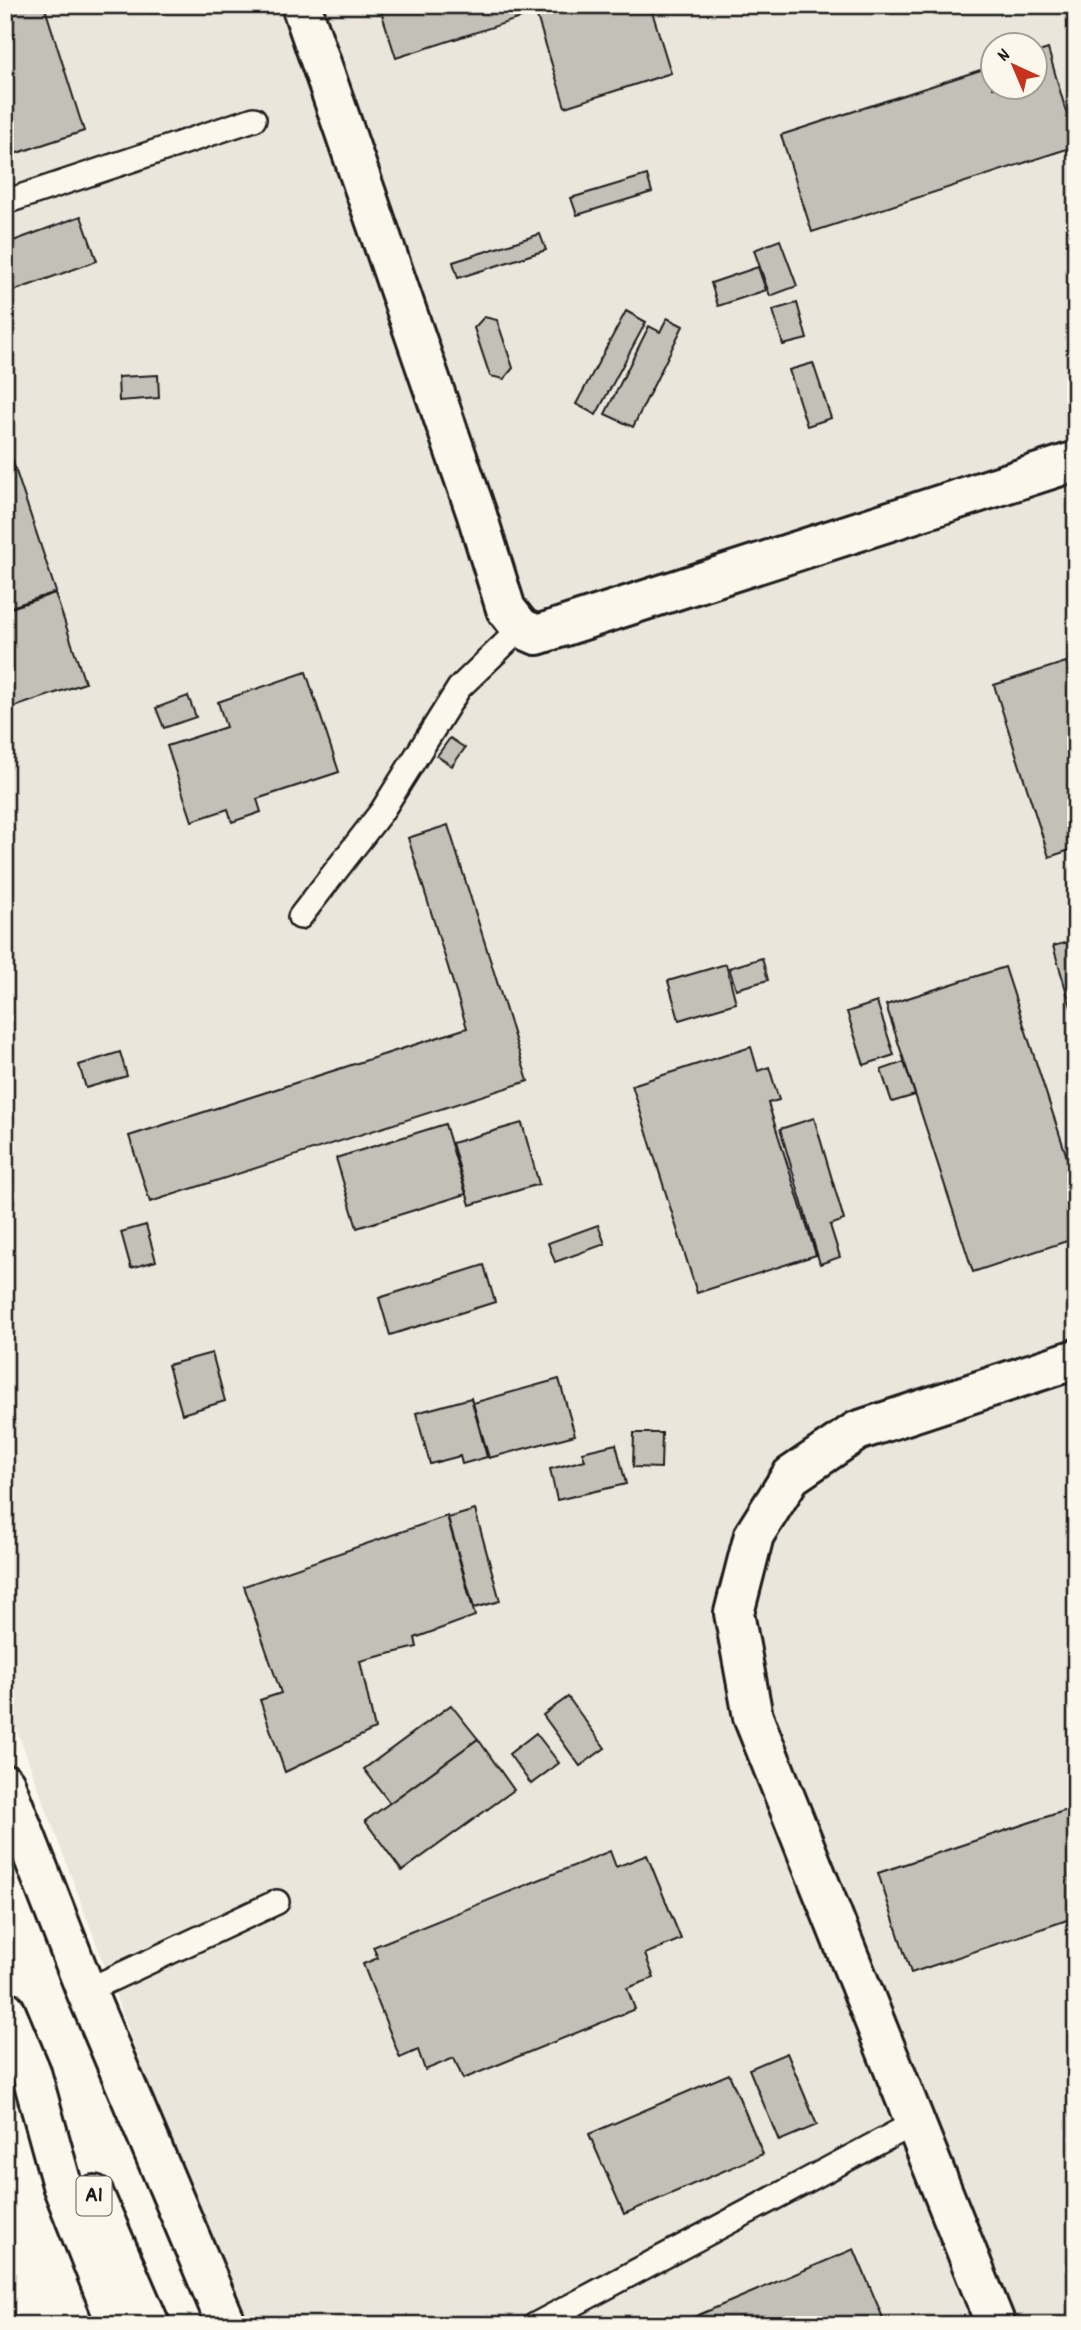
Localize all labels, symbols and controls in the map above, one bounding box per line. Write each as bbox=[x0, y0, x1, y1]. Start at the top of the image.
north arrow bbox=[979, 32, 1050, 102]
text: N bbox=[992, 43, 1017, 69]
road number: A1 bbox=[76, 2176, 112, 2216]

